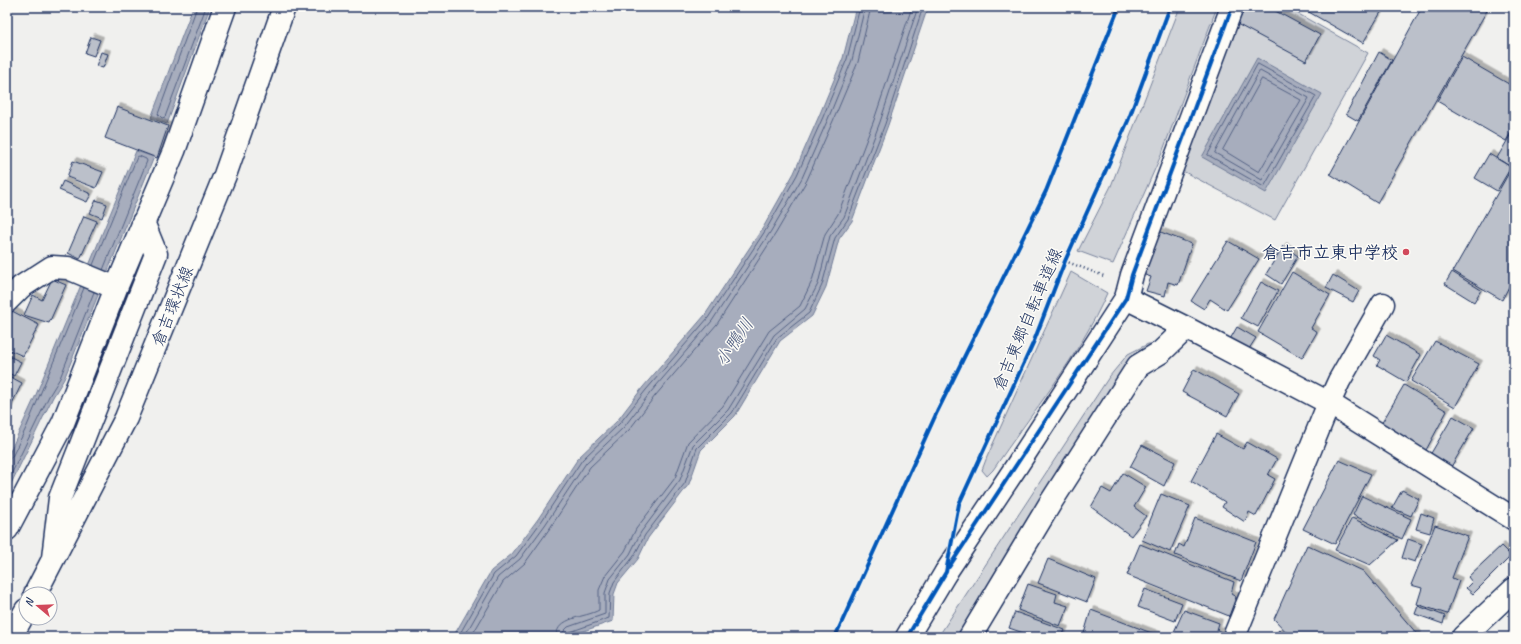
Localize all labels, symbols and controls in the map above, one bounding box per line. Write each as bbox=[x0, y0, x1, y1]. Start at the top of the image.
place label: 倉吉市立東中学校 bbox=[1262, 242, 1398, 263]
street label: 倉吉東郷自転車道線 bbox=[988, 245, 1067, 394]
marker: 倉吉市立東中学校 bbox=[1401, 247, 1411, 257]
street label: 倉吉環状線 bbox=[147, 263, 198, 350]
water label: 小鴨川 bbox=[710, 313, 758, 371]
north arrow bbox=[18, 586, 58, 626]
text: N bbox=[21, 595, 37, 608]

